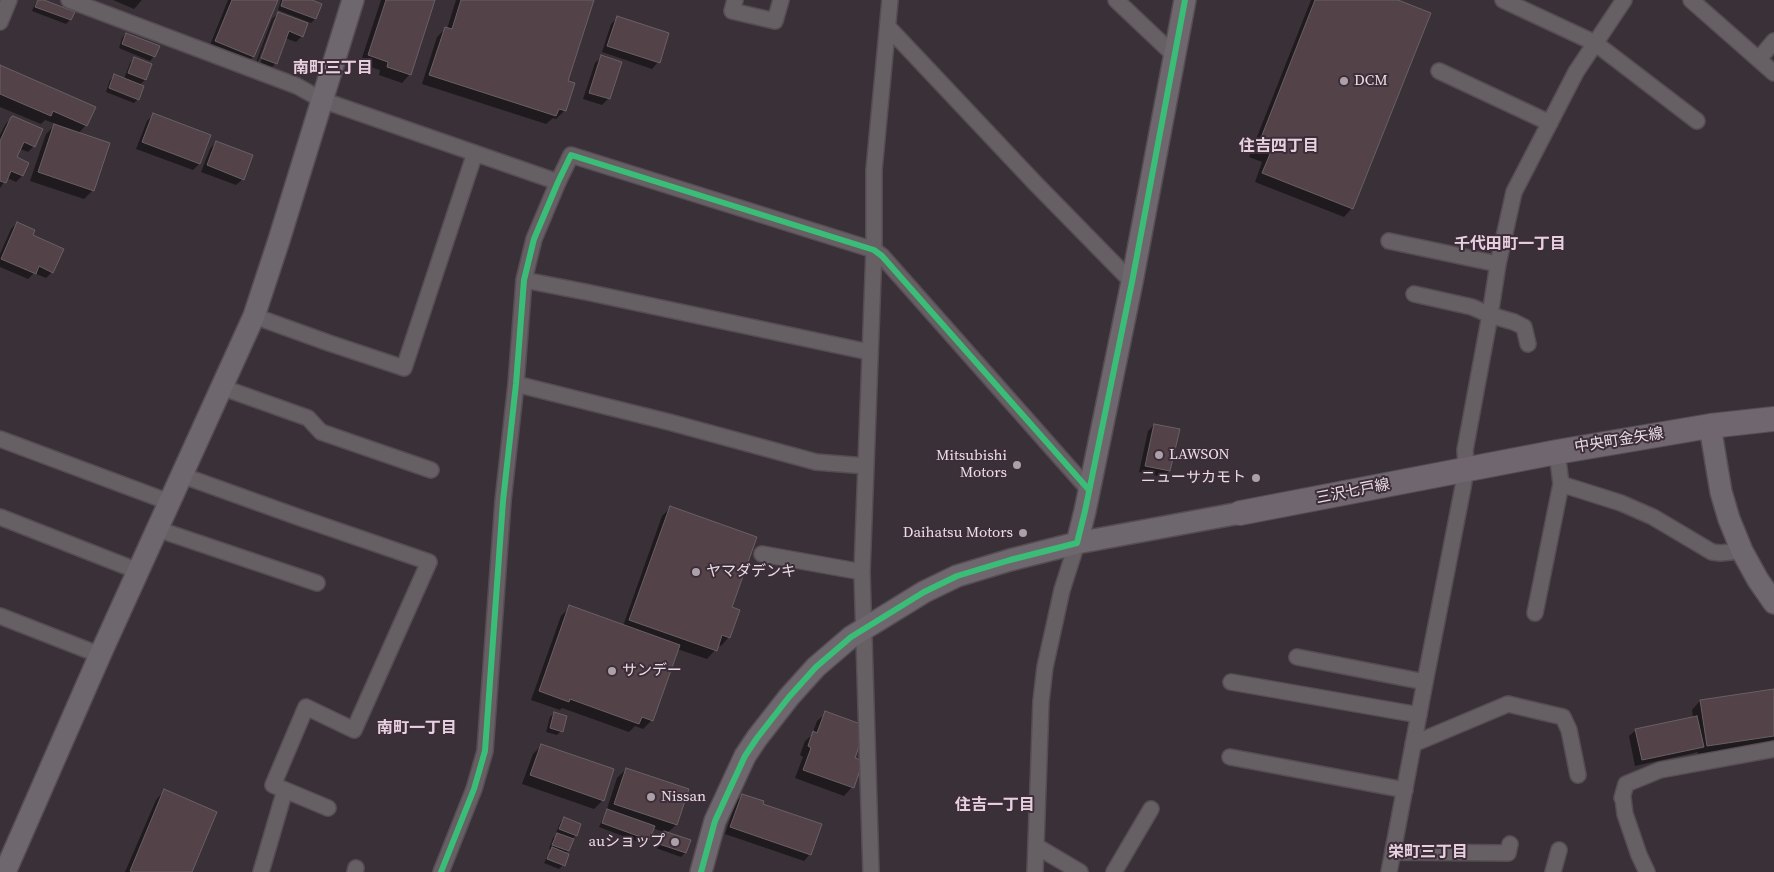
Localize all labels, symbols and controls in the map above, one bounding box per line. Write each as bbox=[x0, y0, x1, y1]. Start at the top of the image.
district label: 南町三丁目 bbox=[293, 59, 373, 79]
place label: DCM bbox=[1354, 72, 1388, 90]
marker: DCM bbox=[1338, 75, 1350, 87]
district label: 住吉四丁目 bbox=[1239, 137, 1319, 157]
district label: 千代田町一丁目 bbox=[1454, 235, 1566, 255]
street label: 中央町金矢線 bbox=[1573, 425, 1665, 457]
place label: LAWSON bbox=[1169, 446, 1230, 464]
place label: Mitsubishi Motors bbox=[936, 447, 1007, 482]
marker: LAWSON bbox=[1153, 449, 1165, 461]
marker: Mitsubishi Motors bbox=[1011, 459, 1023, 471]
place label: ニューサカモト bbox=[1141, 469, 1246, 487]
marker: ニューサカモト bbox=[1250, 472, 1262, 484]
street label: 三沢七戸線 bbox=[1314, 476, 1392, 508]
place label: Daihatsu Motors bbox=[903, 524, 1013, 542]
marker: Daihatsu Motors bbox=[1017, 527, 1029, 539]
place label: ヤマダデンキ bbox=[706, 563, 796, 581]
marker: ヤマダデンキ bbox=[690, 566, 702, 578]
place label: サンデー bbox=[622, 662, 682, 680]
marker: サンデー bbox=[606, 665, 618, 677]
district label: 南町一丁目 bbox=[377, 719, 457, 739]
place label: Nissan bbox=[661, 788, 706, 806]
marker: Nissan bbox=[645, 791, 657, 803]
district label: 住吉一丁目 bbox=[955, 796, 1035, 816]
place label: auショップ bbox=[589, 833, 665, 851]
marker: auショップ bbox=[669, 836, 681, 848]
district label: 栄町三丁目 bbox=[1388, 843, 1468, 863]

